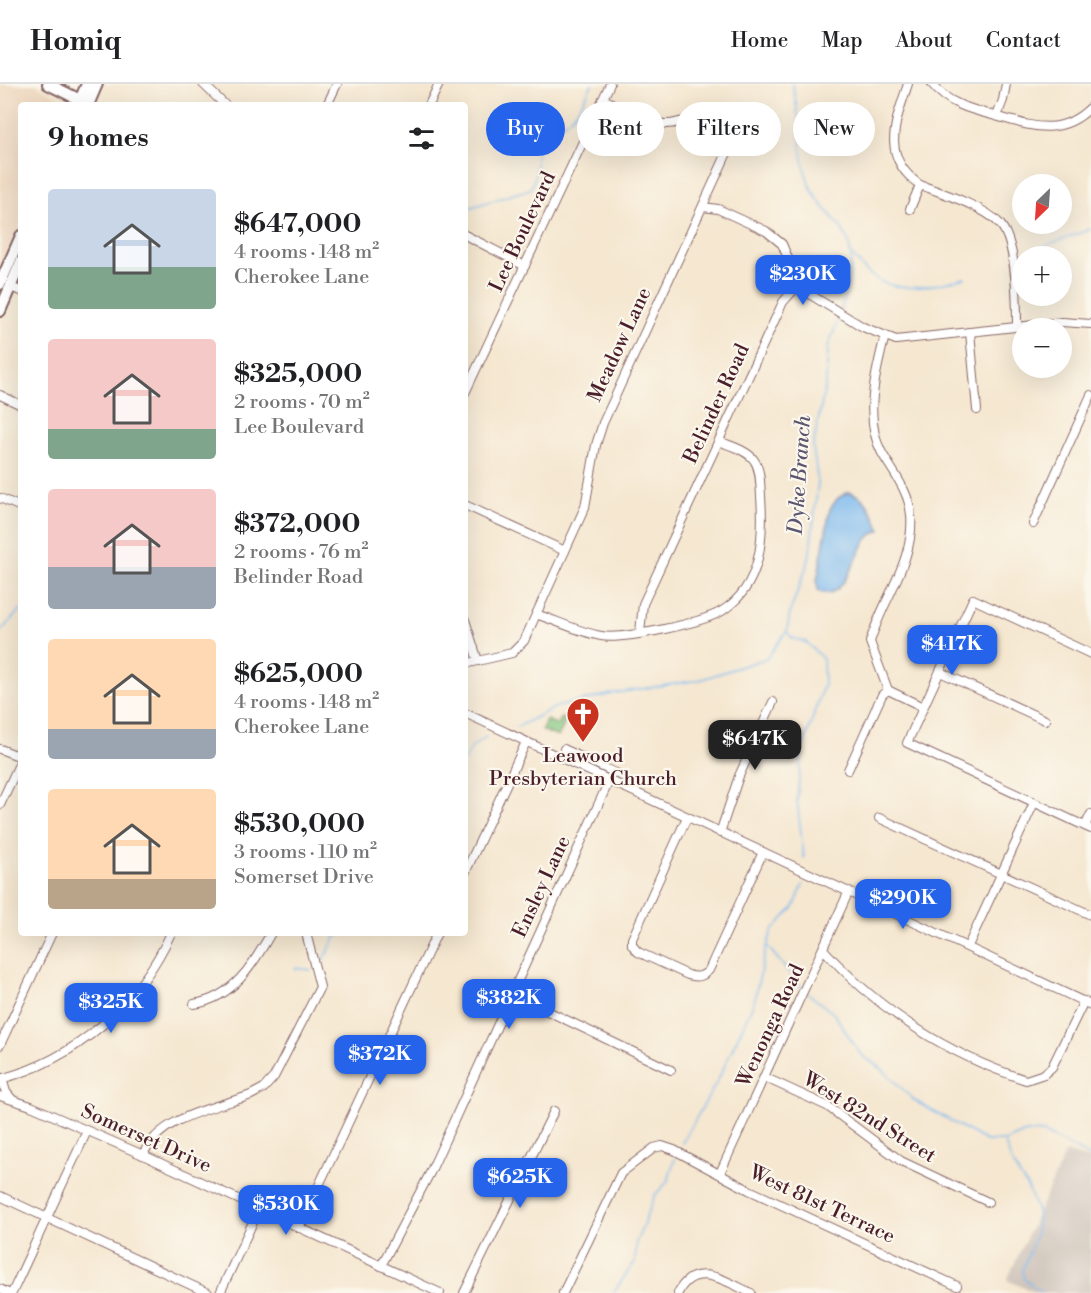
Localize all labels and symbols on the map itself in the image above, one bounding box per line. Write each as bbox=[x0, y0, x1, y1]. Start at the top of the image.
street label: Lee Boulevard bbox=[484, 167, 562, 296]
north arrow bbox=[1012, 174, 1072, 234]
pin: $230K bbox=[761, 255, 845, 306]
street label: Meadow Lane bbox=[583, 284, 657, 406]
street label: Belinder Road bbox=[678, 340, 756, 469]
water label: Dyke Branch bbox=[783, 414, 817, 536]
pin: $417K bbox=[910, 625, 994, 676]
church icon: Leawood Presbyterian Church bbox=[565, 696, 601, 743]
pin: $647K bbox=[713, 720, 797, 771]
place label: Leawood Presbyterian Church bbox=[489, 744, 677, 792]
street label: Ensley Lane bbox=[507, 832, 577, 942]
pin: $290K bbox=[861, 879, 945, 930]
street label: Wenonga Road bbox=[731, 960, 811, 1092]
pin: $382K bbox=[467, 979, 551, 1030]
pin: $325K bbox=[69, 983, 153, 1034]
pin: $372K bbox=[338, 1035, 422, 1086]
street label: West 82nd Street bbox=[797, 1066, 940, 1169]
street label: Somerset Drive bbox=[77, 1099, 215, 1179]
pin: $625K bbox=[478, 1158, 562, 1209]
street label: West 81st Terrace bbox=[744, 1160, 899, 1250]
pin: $530K bbox=[244, 1185, 328, 1236]

